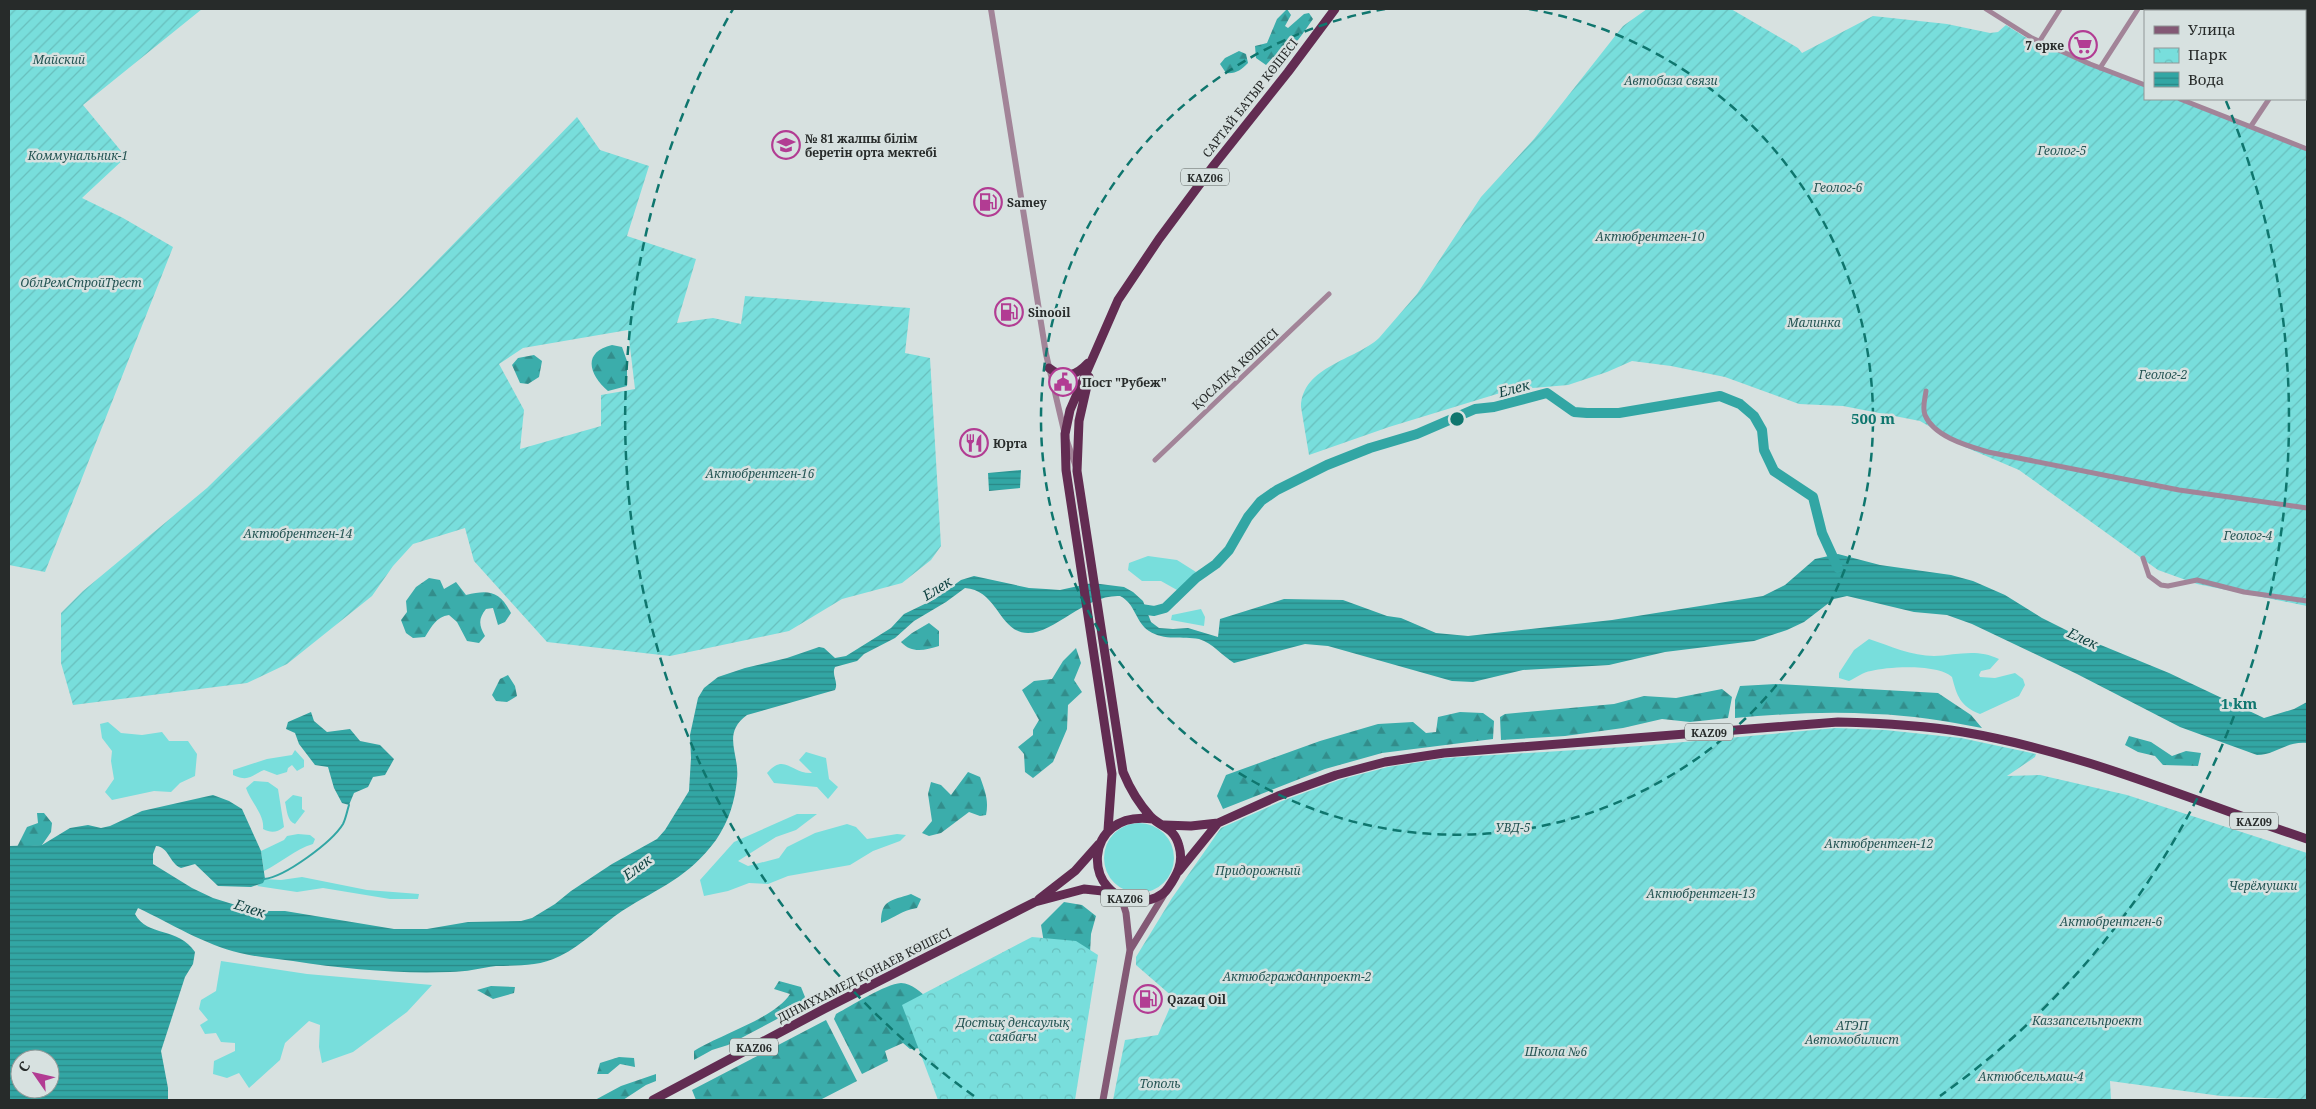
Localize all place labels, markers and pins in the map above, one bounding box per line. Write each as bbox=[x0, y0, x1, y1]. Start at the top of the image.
supermarket icon: 7 ерке bbox=[2068, 30, 2098, 60]
place label: 7 ерке bbox=[2025, 37, 2064, 54]
school or university icon: № 81 жалпы білім беретін орта мектебі bbox=[771, 130, 801, 160]
place label: № 81 жалпы білім беретін орта мектебі bbox=[805, 130, 938, 161]
fuel station icon: Samey bbox=[973, 187, 1003, 217]
place label: Samey bbox=[1007, 194, 1047, 211]
fuel station icon: Sinooil bbox=[994, 297, 1024, 327]
place label: Sinooil bbox=[1028, 304, 1071, 321]
public building icon: Пост "Рубеж" bbox=[1048, 367, 1078, 397]
place label: Пост "Рубеж" bbox=[1082, 374, 1167, 391]
centre of rings bbox=[1448, 410, 1466, 428]
restaurant icon: Юрта bbox=[959, 428, 989, 458]
place label: Юрта bbox=[993, 435, 1028, 452]
fuel station icon: Qazaq Oil bbox=[1133, 984, 1163, 1014]
place label: Qazaq Oil bbox=[1167, 991, 1227, 1008]

